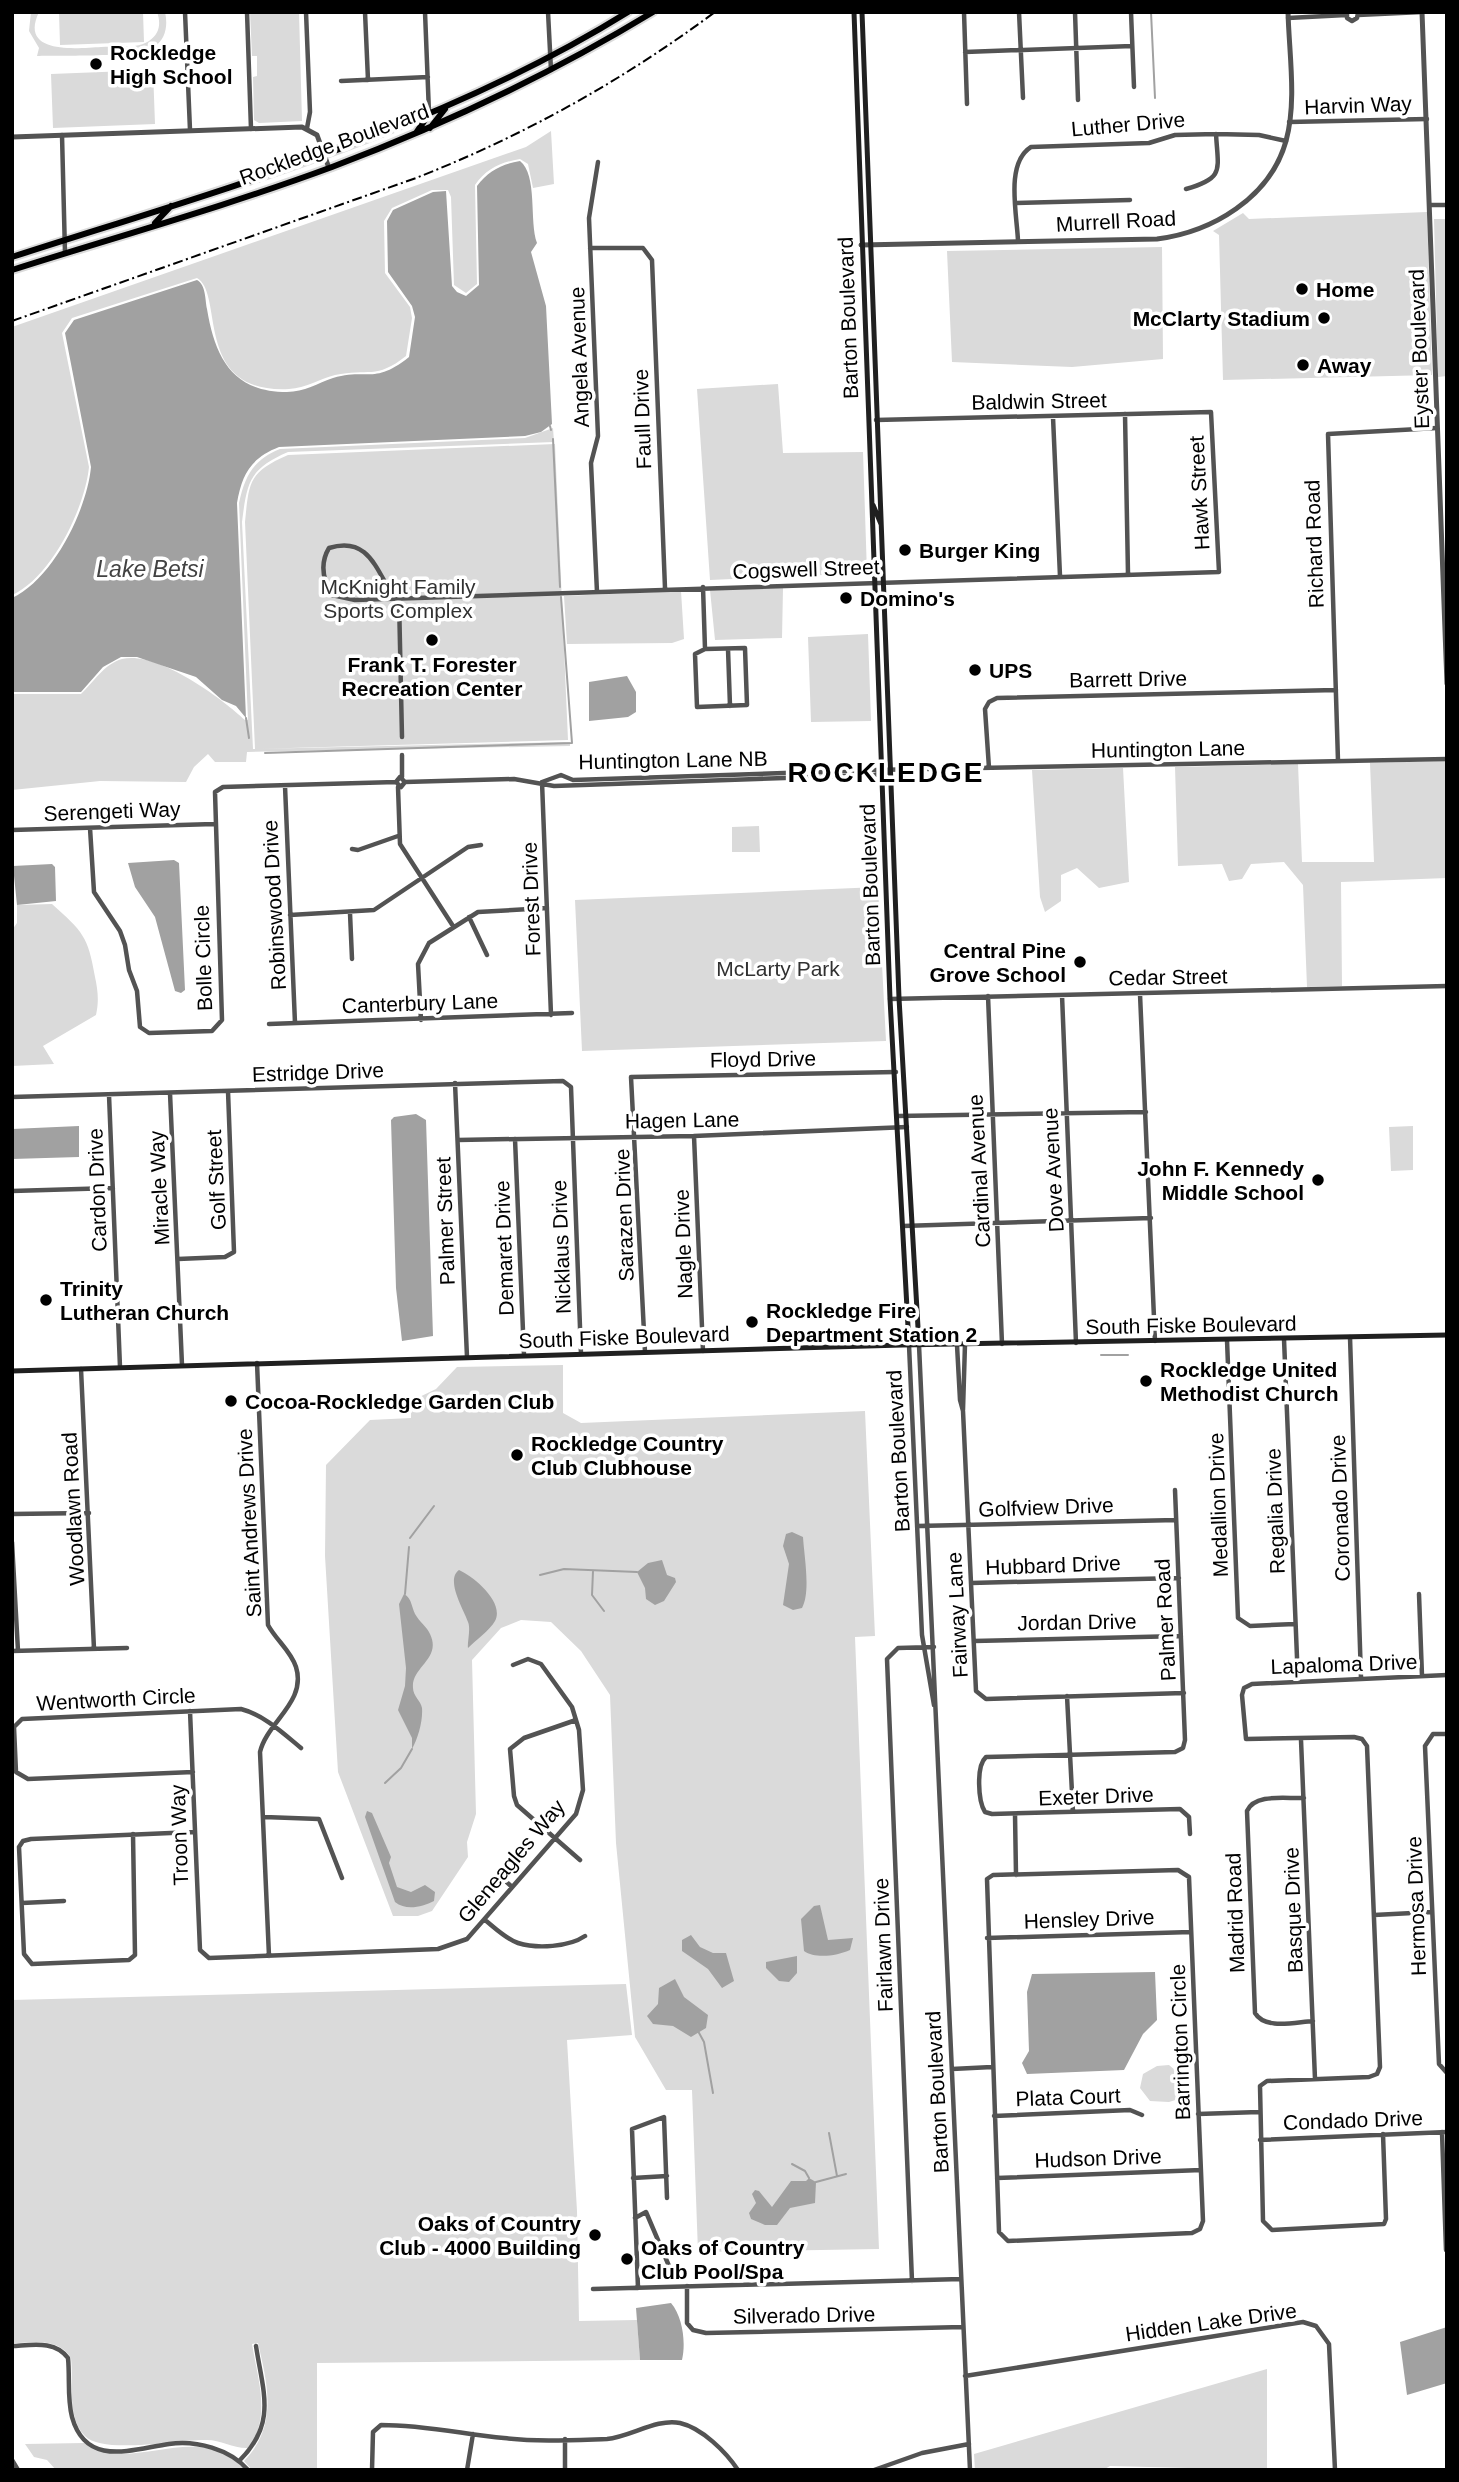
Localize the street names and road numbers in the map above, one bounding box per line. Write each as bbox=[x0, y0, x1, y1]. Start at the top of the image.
street label: Harvin Way bbox=[1304, 92, 1413, 118]
street label: Rockledge Boulevard bbox=[236, 99, 432, 189]
street label: Luther Drive bbox=[1070, 108, 1186, 140]
street label: Murrell Road bbox=[1055, 206, 1177, 236]
street label: Barton Boulevard bbox=[834, 237, 862, 399]
street label: Eyster Boulevard bbox=[1405, 269, 1433, 429]
street label: Angela Avenue bbox=[565, 286, 593, 428]
street label: Faull Drive bbox=[629, 368, 655, 470]
street label: Baldwin Street bbox=[971, 388, 1107, 414]
street label: Hawk Street bbox=[1185, 435, 1213, 551]
street label: Richard Road bbox=[1300, 479, 1328, 609]
street label: Cogswell Street bbox=[732, 555, 880, 583]
street label: Barrett Drive bbox=[1069, 666, 1187, 692]
street label: Huntington Lane bbox=[1091, 736, 1245, 762]
street label: Huntington Lane NB bbox=[578, 747, 768, 773]
street label: Serengeti Way bbox=[43, 797, 181, 825]
street label: Barton Boulevard bbox=[856, 804, 884, 966]
street label: Robinswood Drive bbox=[258, 819, 290, 991]
street label: Forest Drive bbox=[518, 841, 544, 957]
street label: Bolle Circle bbox=[190, 905, 216, 1011]
street label: Cedar Street bbox=[1108, 964, 1228, 990]
street label: Canterbury Lane bbox=[341, 989, 499, 1017]
street label: Floyd Drive bbox=[710, 1047, 816, 1071]
street label: Estridge Drive bbox=[252, 1058, 384, 1086]
street label: Cardinal Avenue bbox=[963, 1094, 995, 1248]
street label: Dove Avenue bbox=[1038, 1107, 1068, 1233]
street label: Hagen Lane bbox=[625, 1108, 739, 1132]
street label: Cardon Drive bbox=[83, 1128, 111, 1252]
street label: Golf Street bbox=[202, 1129, 230, 1231]
street label: Miracle Way bbox=[144, 1130, 173, 1246]
street label: Sarazen Drive bbox=[610, 1148, 638, 1282]
street label: Palmer Street bbox=[431, 1156, 459, 1286]
street label: Demaret Drive bbox=[490, 1180, 518, 1316]
street label: Nicklaus Drive bbox=[547, 1180, 575, 1314]
street label: Nagle Drive bbox=[670, 1189, 696, 1299]
street label: South Fiske Boulevard bbox=[1085, 1312, 1297, 1338]
street label: South Fiske Boulevard bbox=[518, 1322, 730, 1352]
street label: Barton Boulevard bbox=[882, 1369, 914, 1533]
street label: Saint Andrews Drive bbox=[233, 1428, 265, 1618]
street label: Woodlawn Road bbox=[57, 1432, 89, 1586]
street label: Medallion Drive bbox=[1204, 1432, 1232, 1578]
street label: Coronado Drive bbox=[1326, 1434, 1354, 1582]
street label: Regalia Drive bbox=[1261, 1448, 1289, 1574]
street label: Golfview Drive bbox=[978, 1493, 1114, 1521]
street label: Fairway Lane bbox=[942, 1551, 972, 1679]
street label: Hubbard Drive bbox=[985, 1551, 1121, 1579]
street label: Palmer Road bbox=[1150, 1558, 1180, 1682]
street label: Jordan Drive bbox=[1017, 1609, 1137, 1635]
street label: Lapaloma Drive bbox=[1270, 1650, 1418, 1678]
street label: Wentworth Circle bbox=[36, 1683, 196, 1715]
street label: Exeter Drive bbox=[1038, 1782, 1154, 1810]
street label: Troon Way bbox=[166, 1784, 192, 1886]
street label: Gleneagles Way bbox=[453, 1795, 569, 1927]
street label: Hermosa Drive bbox=[1402, 1836, 1430, 1976]
street label: Basque Drive bbox=[1279, 1847, 1307, 1973]
street label: Madrid Road bbox=[1221, 1853, 1249, 1973]
street label: Fairlawn Drive bbox=[869, 1878, 897, 2012]
street label: Hensley Drive bbox=[1023, 1905, 1155, 1933]
street label: Barrington Circle bbox=[1166, 1963, 1194, 2121]
street label: Barton Boulevard bbox=[921, 2010, 953, 2174]
street label: Plata Court bbox=[1015, 2084, 1121, 2110]
street label: Condado Drive bbox=[1283, 2106, 1423, 2134]
street label: Hudson Drive bbox=[1034, 2144, 1162, 2172]
street label: Hidden Lake Drive bbox=[1124, 2299, 1298, 2345]
street label: Silverado Drive bbox=[733, 2302, 875, 2328]

